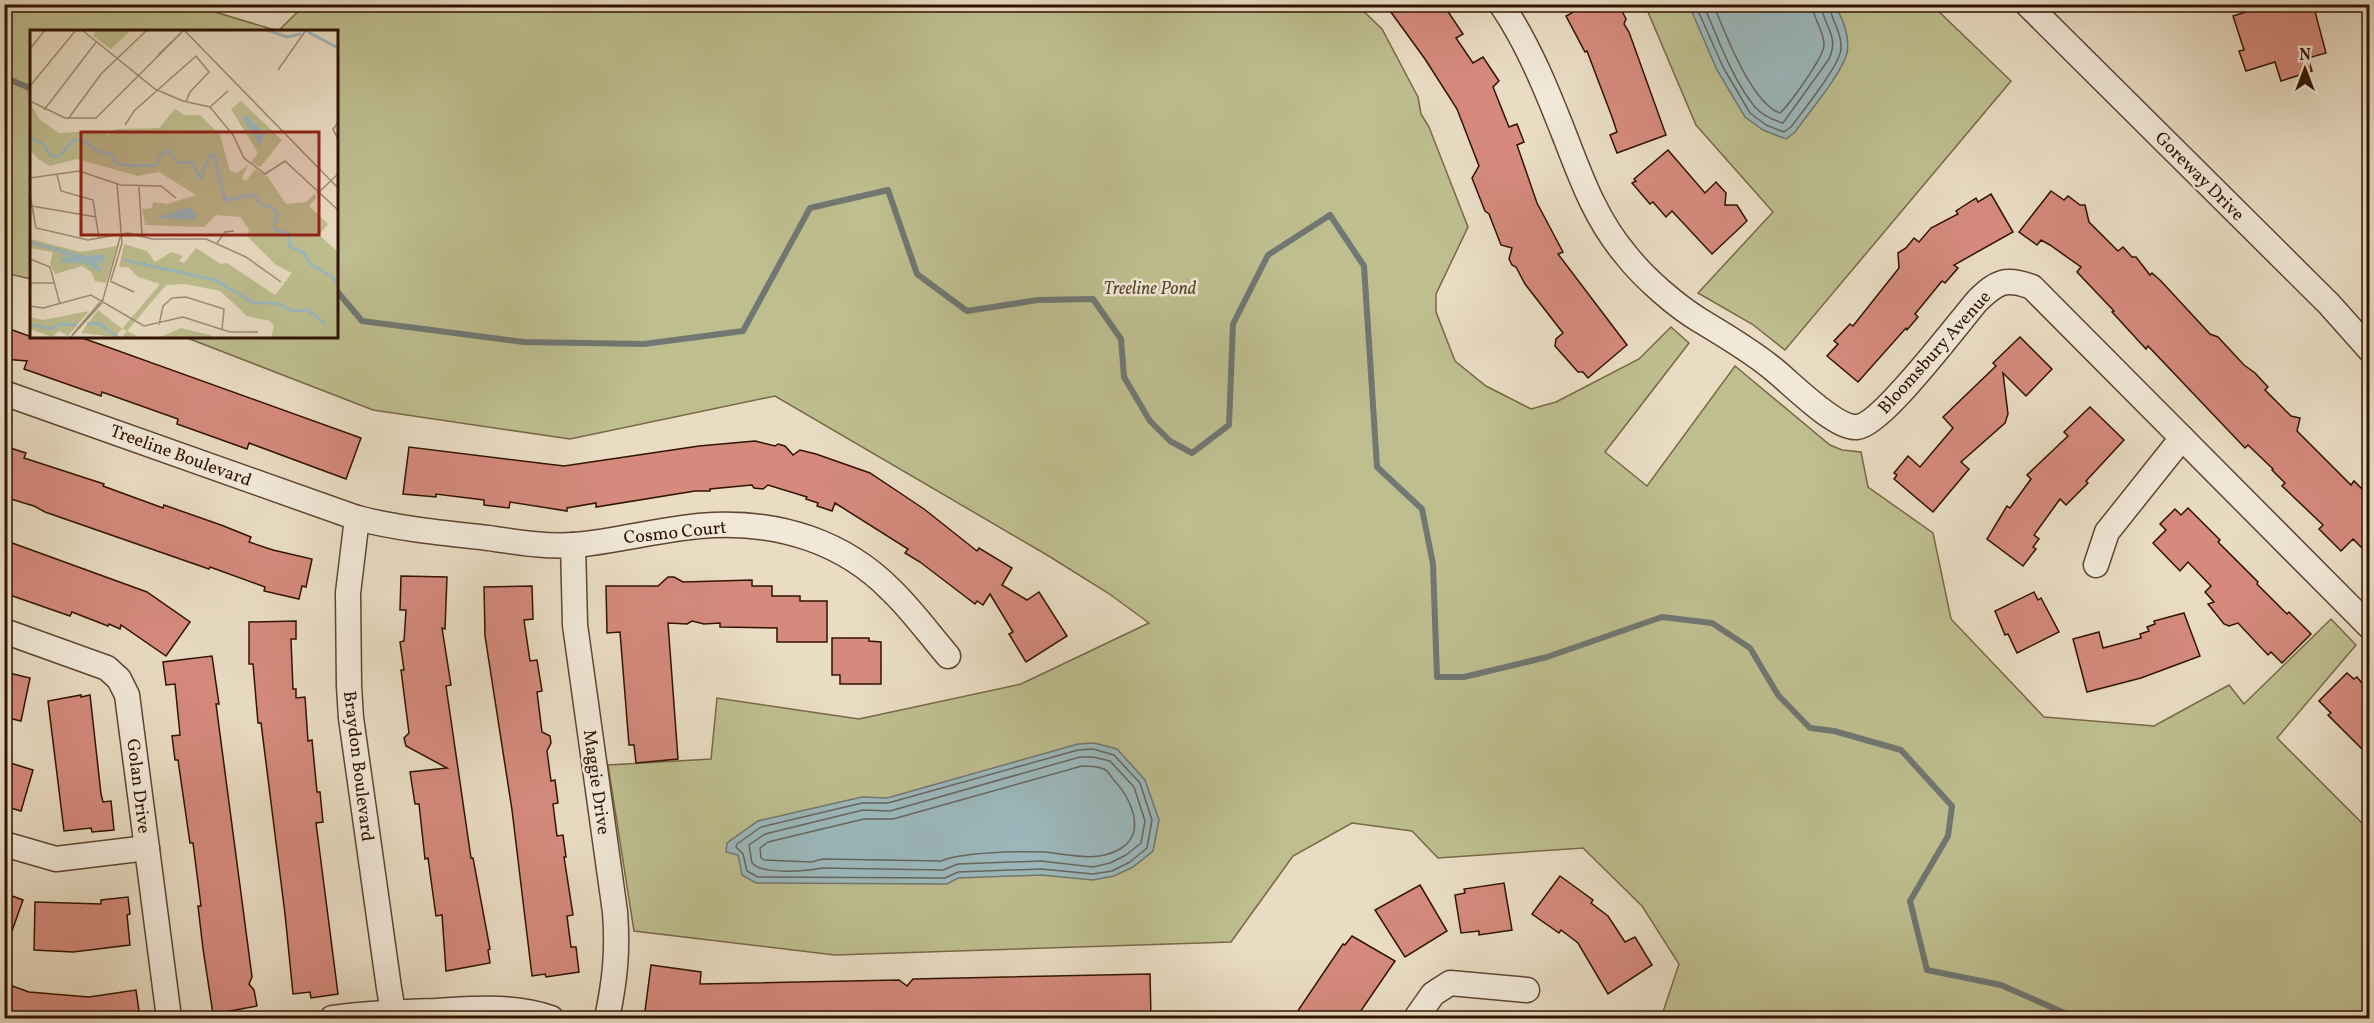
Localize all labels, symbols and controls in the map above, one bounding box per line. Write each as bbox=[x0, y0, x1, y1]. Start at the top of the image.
inset map bbox=[30, 30, 338, 338]
north arrow bbox=[2275, 39, 2335, 99]
text: N bbox=[2299, 45, 2311, 67]
street label: Goreway Drive bbox=[2148, 127, 2249, 228]
park label: Treeline Pond bbox=[1103, 277, 1197, 302]
street label: Bloomsbury Avenue bbox=[1873, 286, 1997, 420]
street label: Treeline Boulevard bbox=[106, 419, 255, 494]
street label: Cosmo Court bbox=[622, 516, 728, 551]
street label: Braydon Boulevard bbox=[336, 689, 379, 843]
street label: Maggie Drive bbox=[576, 728, 615, 836]
street label: Golan Drive bbox=[119, 737, 156, 835]

